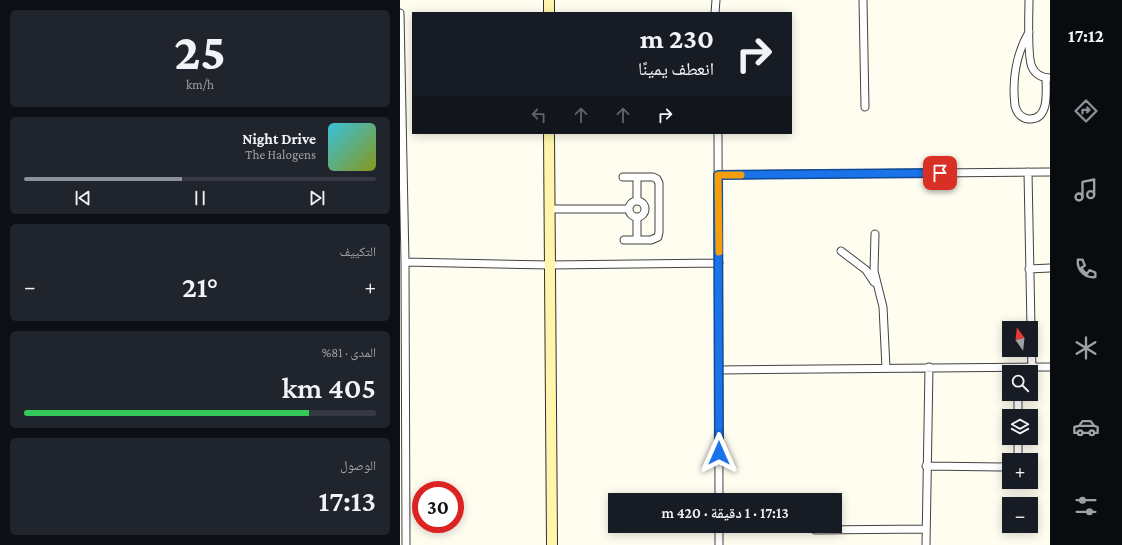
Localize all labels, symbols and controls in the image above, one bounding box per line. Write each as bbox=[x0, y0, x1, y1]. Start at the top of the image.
text: 25 bbox=[174, 22, 226, 80]
text: 230 m bbox=[640, 23, 714, 54]
text: 17:12 bbox=[1068, 26, 1104, 46]
icon: right bbox=[728, 28, 780, 80]
text: انعطف يمينًا bbox=[638, 59, 714, 79]
text: km/h bbox=[186, 77, 214, 92]
icon: directions bbox=[1072, 97, 1100, 125]
icon: left bbox=[528, 104, 550, 126]
icon: ahead bbox=[570, 104, 592, 126]
icon: ahead bbox=[612, 104, 634, 126]
icon: right bbox=[654, 104, 676, 126]
text: Night Drive bbox=[242, 131, 316, 147]
text: The Halogens bbox=[245, 147, 316, 162]
pin bbox=[923, 156, 957, 190]
icon: arrive bbox=[929, 162, 951, 184]
icon: music bbox=[1072, 176, 1100, 204]
icon: previous bbox=[72, 187, 94, 209]
icon: pause bbox=[189, 187, 211, 209]
icon: next bbox=[306, 187, 328, 209]
text: التكييف bbox=[340, 244, 376, 259]
icon: phone bbox=[1072, 255, 1100, 283]
text: 21° bbox=[182, 270, 218, 303]
text: − bbox=[24, 274, 36, 299]
text: + bbox=[364, 274, 376, 299]
north arrow bbox=[1002, 321, 1038, 357]
map controls bbox=[1002, 321, 1038, 533]
icon: climate bbox=[1072, 334, 1100, 362]
text: المدى · 81% bbox=[322, 345, 376, 360]
button: search bbox=[1002, 365, 1038, 401]
text: 405 km bbox=[282, 371, 376, 404]
button: layers bbox=[1002, 409, 1038, 445]
icon: car bbox=[1072, 413, 1100, 441]
position arrow bbox=[698, 432, 740, 474]
button: + bbox=[1002, 453, 1038, 489]
text: الوصول bbox=[340, 458, 376, 473]
speed limit sign: 30 bbox=[412, 481, 464, 533]
text: 17:13 bbox=[319, 484, 376, 517]
icon: filters bbox=[1072, 492, 1100, 520]
button: − bbox=[1002, 497, 1038, 533]
text: 17:13 · 1 دقيقة · 420 m bbox=[661, 505, 789, 521]

